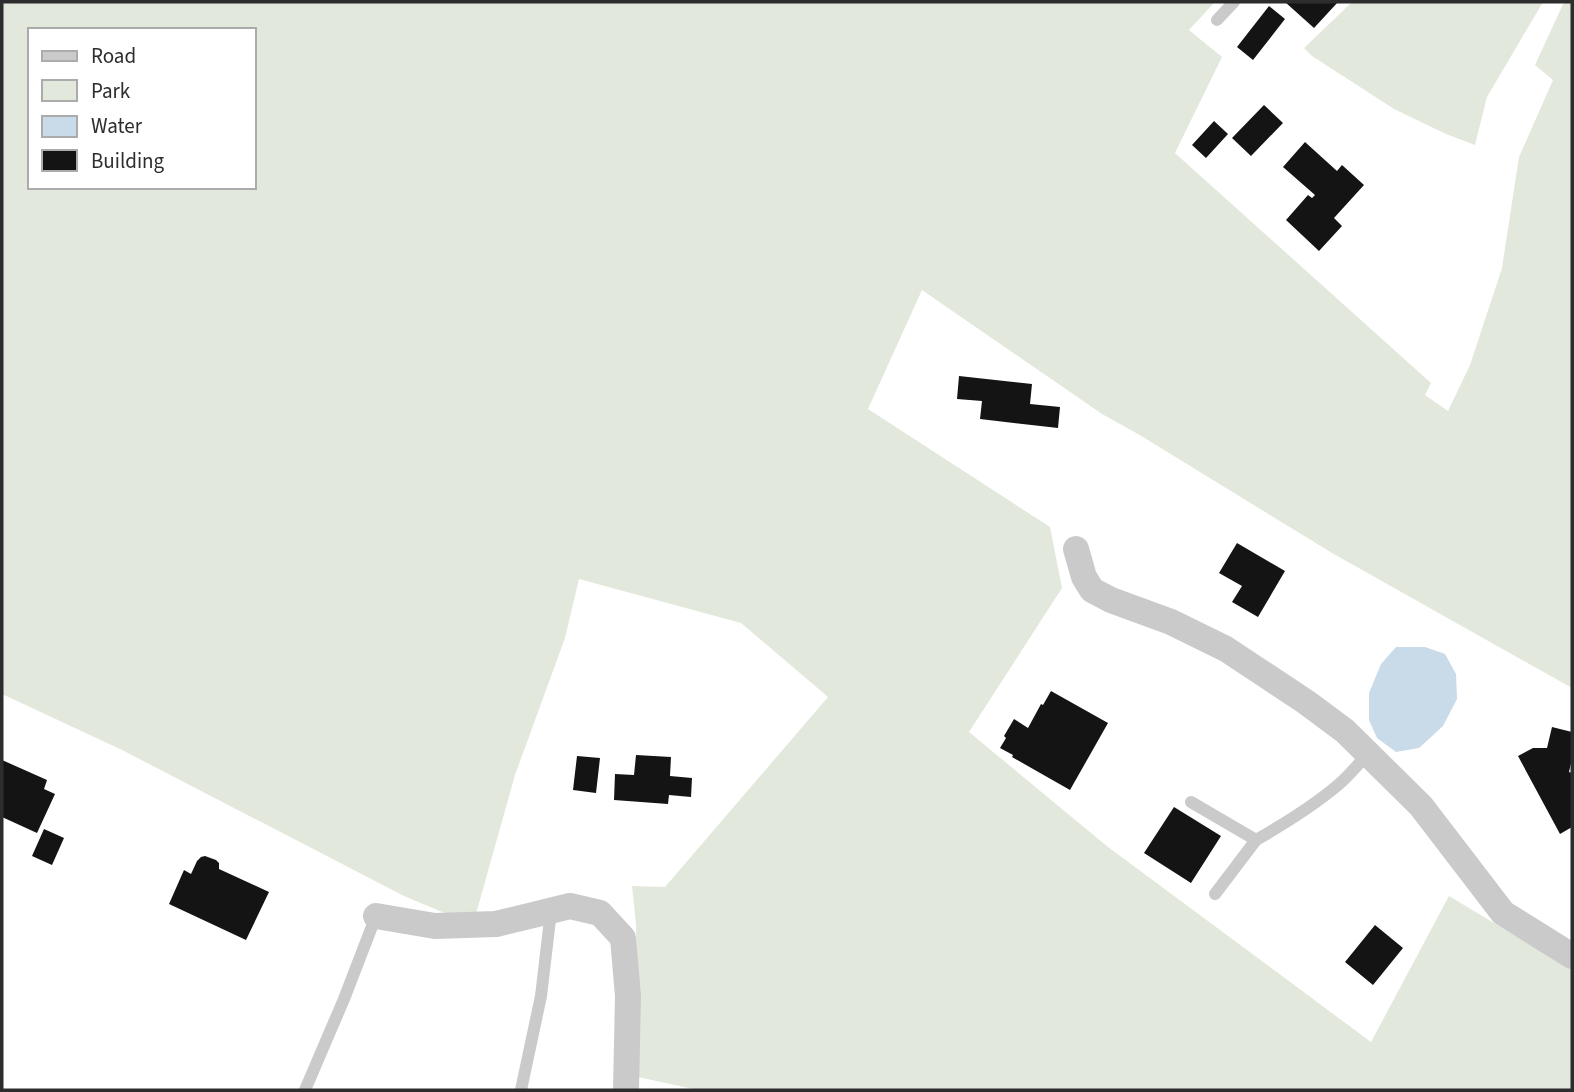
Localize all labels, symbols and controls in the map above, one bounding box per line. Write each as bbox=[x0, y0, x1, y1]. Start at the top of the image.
legend bbox=[28, 28, 256, 189]
text: Road bbox=[91, 41, 136, 71]
text: Park bbox=[91, 76, 131, 106]
text: Water bbox=[91, 111, 143, 141]
text: Building bbox=[91, 146, 165, 176]

